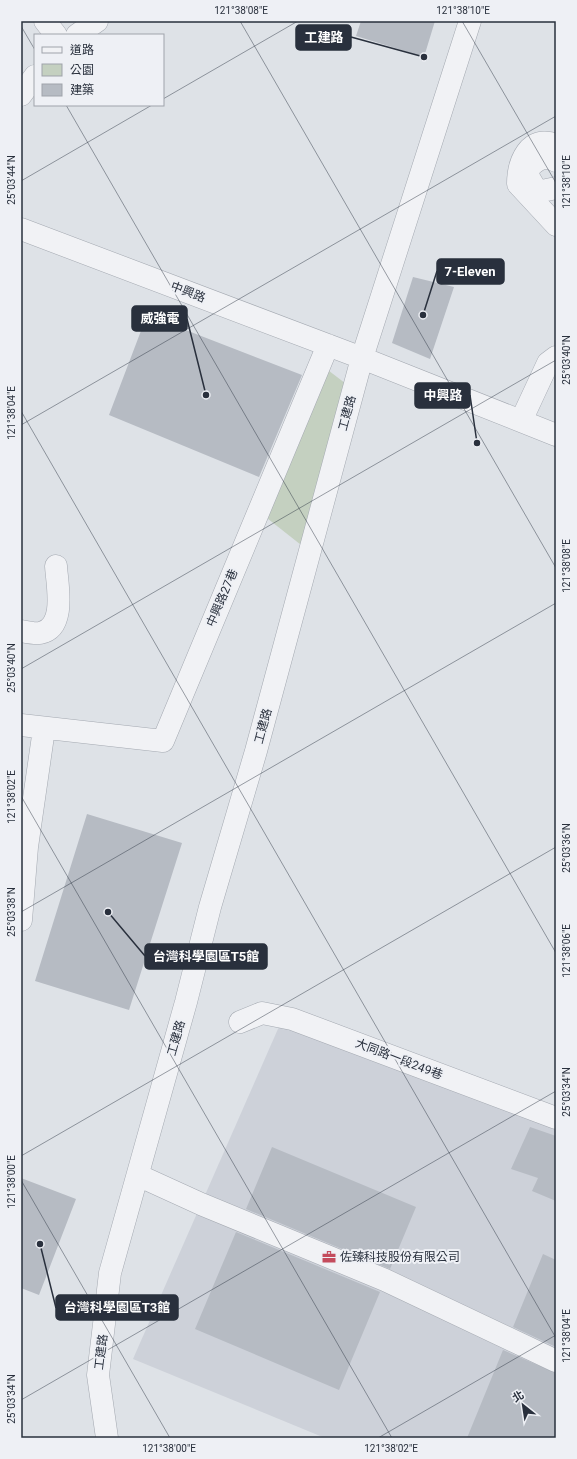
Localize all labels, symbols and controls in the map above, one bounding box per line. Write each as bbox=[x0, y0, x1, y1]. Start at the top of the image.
text: 121°38'08"E bbox=[214, 5, 268, 16]
text: 121°38'10"E bbox=[436, 5, 490, 16]
callout: 工建路 bbox=[296, 25, 351, 50]
text: 工建路 bbox=[304, 30, 344, 45]
legend bbox=[34, 34, 164, 106]
text: 道路 bbox=[70, 43, 94, 57]
text: 公園 bbox=[70, 63, 94, 77]
text: 建築 bbox=[70, 83, 94, 97]
text: 25°03'44"N bbox=[6, 155, 17, 205]
text: 121°38'10"E bbox=[561, 155, 572, 209]
callout: 7-Eleven bbox=[437, 259, 504, 284]
text: 7-Eleven bbox=[444, 264, 496, 279]
street label: 中興路 bbox=[169, 279, 207, 305]
callout: 威強電 bbox=[132, 306, 187, 331]
text: 威強電 bbox=[140, 311, 180, 326]
text: 25°03'40"N bbox=[561, 335, 572, 385]
callout: 中興路 bbox=[415, 383, 470, 408]
text: 121°38'04"E bbox=[6, 386, 17, 440]
text: 中興路 bbox=[423, 388, 463, 403]
street label: 工建路 bbox=[336, 394, 358, 432]
text: 121°38'08"E bbox=[561, 539, 572, 593]
street label: 中興路27巷 bbox=[204, 567, 240, 629]
text: 25°03'40"N bbox=[6, 643, 17, 693]
street label: 工建路 bbox=[252, 707, 274, 745]
text: 121°38'02"E bbox=[6, 770, 17, 824]
text: 25°03'36"N bbox=[561, 823, 572, 873]
text: 25°03'38"N bbox=[6, 887, 17, 937]
text: 121°38'06"E bbox=[561, 924, 572, 978]
callout: 台灣科學園區T5館 bbox=[145, 944, 267, 969]
text: 台灣科學園區T5館 bbox=[153, 949, 259, 964]
street label: 工建路 bbox=[164, 1019, 188, 1057]
street label: 大同路一段249巷 bbox=[353, 1036, 445, 1082]
text: 25°03'34"N bbox=[561, 1067, 572, 1117]
text: 121°38'00"E bbox=[6, 1155, 17, 1209]
office icon: 佐臻科技股份有限公司 bbox=[321, 1249, 337, 1265]
place label: 佐臻科技股份有限公司 bbox=[340, 1250, 460, 1264]
callout: 台灣科學園區T3館 bbox=[56, 1295, 178, 1320]
text: 台灣科學園區T3館 bbox=[64, 1300, 170, 1315]
text: 121°38'04"E bbox=[561, 1309, 572, 1363]
street label: 工建路 bbox=[92, 1333, 110, 1371]
text: 25°03'34"N bbox=[6, 1374, 17, 1424]
north arrow bbox=[503, 1385, 543, 1425]
text: 北 bbox=[510, 1388, 526, 1405]
text: 121°38'00"E bbox=[142, 1443, 196, 1454]
text: 121°38'02"E bbox=[364, 1443, 418, 1454]

